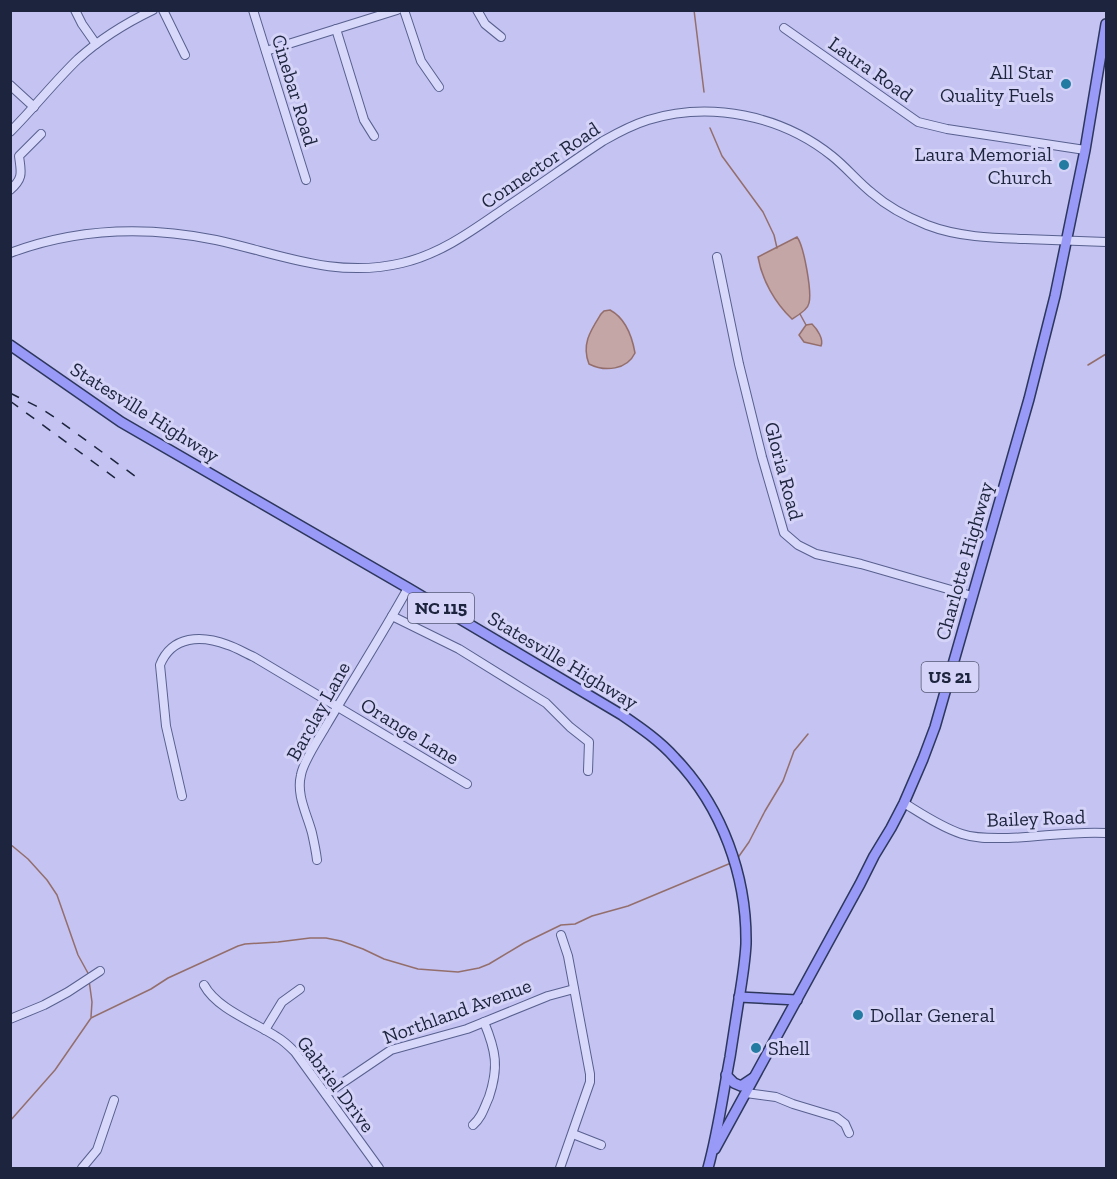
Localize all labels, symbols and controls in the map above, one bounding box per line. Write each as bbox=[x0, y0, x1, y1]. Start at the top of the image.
street label: Cinebar Road bbox=[267, 31, 323, 149]
street label: Laura Road bbox=[824, 31, 918, 107]
place label: All Star Quality Fuels bbox=[940, 60, 1054, 107]
marker: All Star Quality Fuels bbox=[1059, 77, 1073, 91]
street label: Connector Road bbox=[476, 116, 604, 214]
place label: Laura Memorial Church bbox=[915, 142, 1053, 189]
marker: Laura Memorial Church bbox=[1057, 158, 1071, 172]
street label: Statesville Highway bbox=[66, 357, 224, 468]
street label: Gloria Road bbox=[759, 419, 809, 523]
street label: Charlotte Highway bbox=[930, 478, 998, 643]
road number: NC 115 bbox=[408, 593, 474, 623]
street label: Statesville Highway bbox=[484, 606, 643, 715]
street label: Barclay Lane bbox=[281, 657, 355, 765]
road number: US 21 bbox=[922, 662, 978, 692]
street label: Orange Lane bbox=[356, 692, 464, 770]
street label: Bailey Road bbox=[986, 804, 1086, 832]
street label: Northland Avenue bbox=[379, 973, 535, 1049]
place label: Dollar General bbox=[870, 1003, 995, 1027]
marker: Dollar General bbox=[851, 1008, 865, 1022]
street label: Gabriel Drive bbox=[292, 1031, 380, 1137]
place label: Shell bbox=[768, 1036, 810, 1060]
marker: Shell bbox=[749, 1041, 763, 1055]

